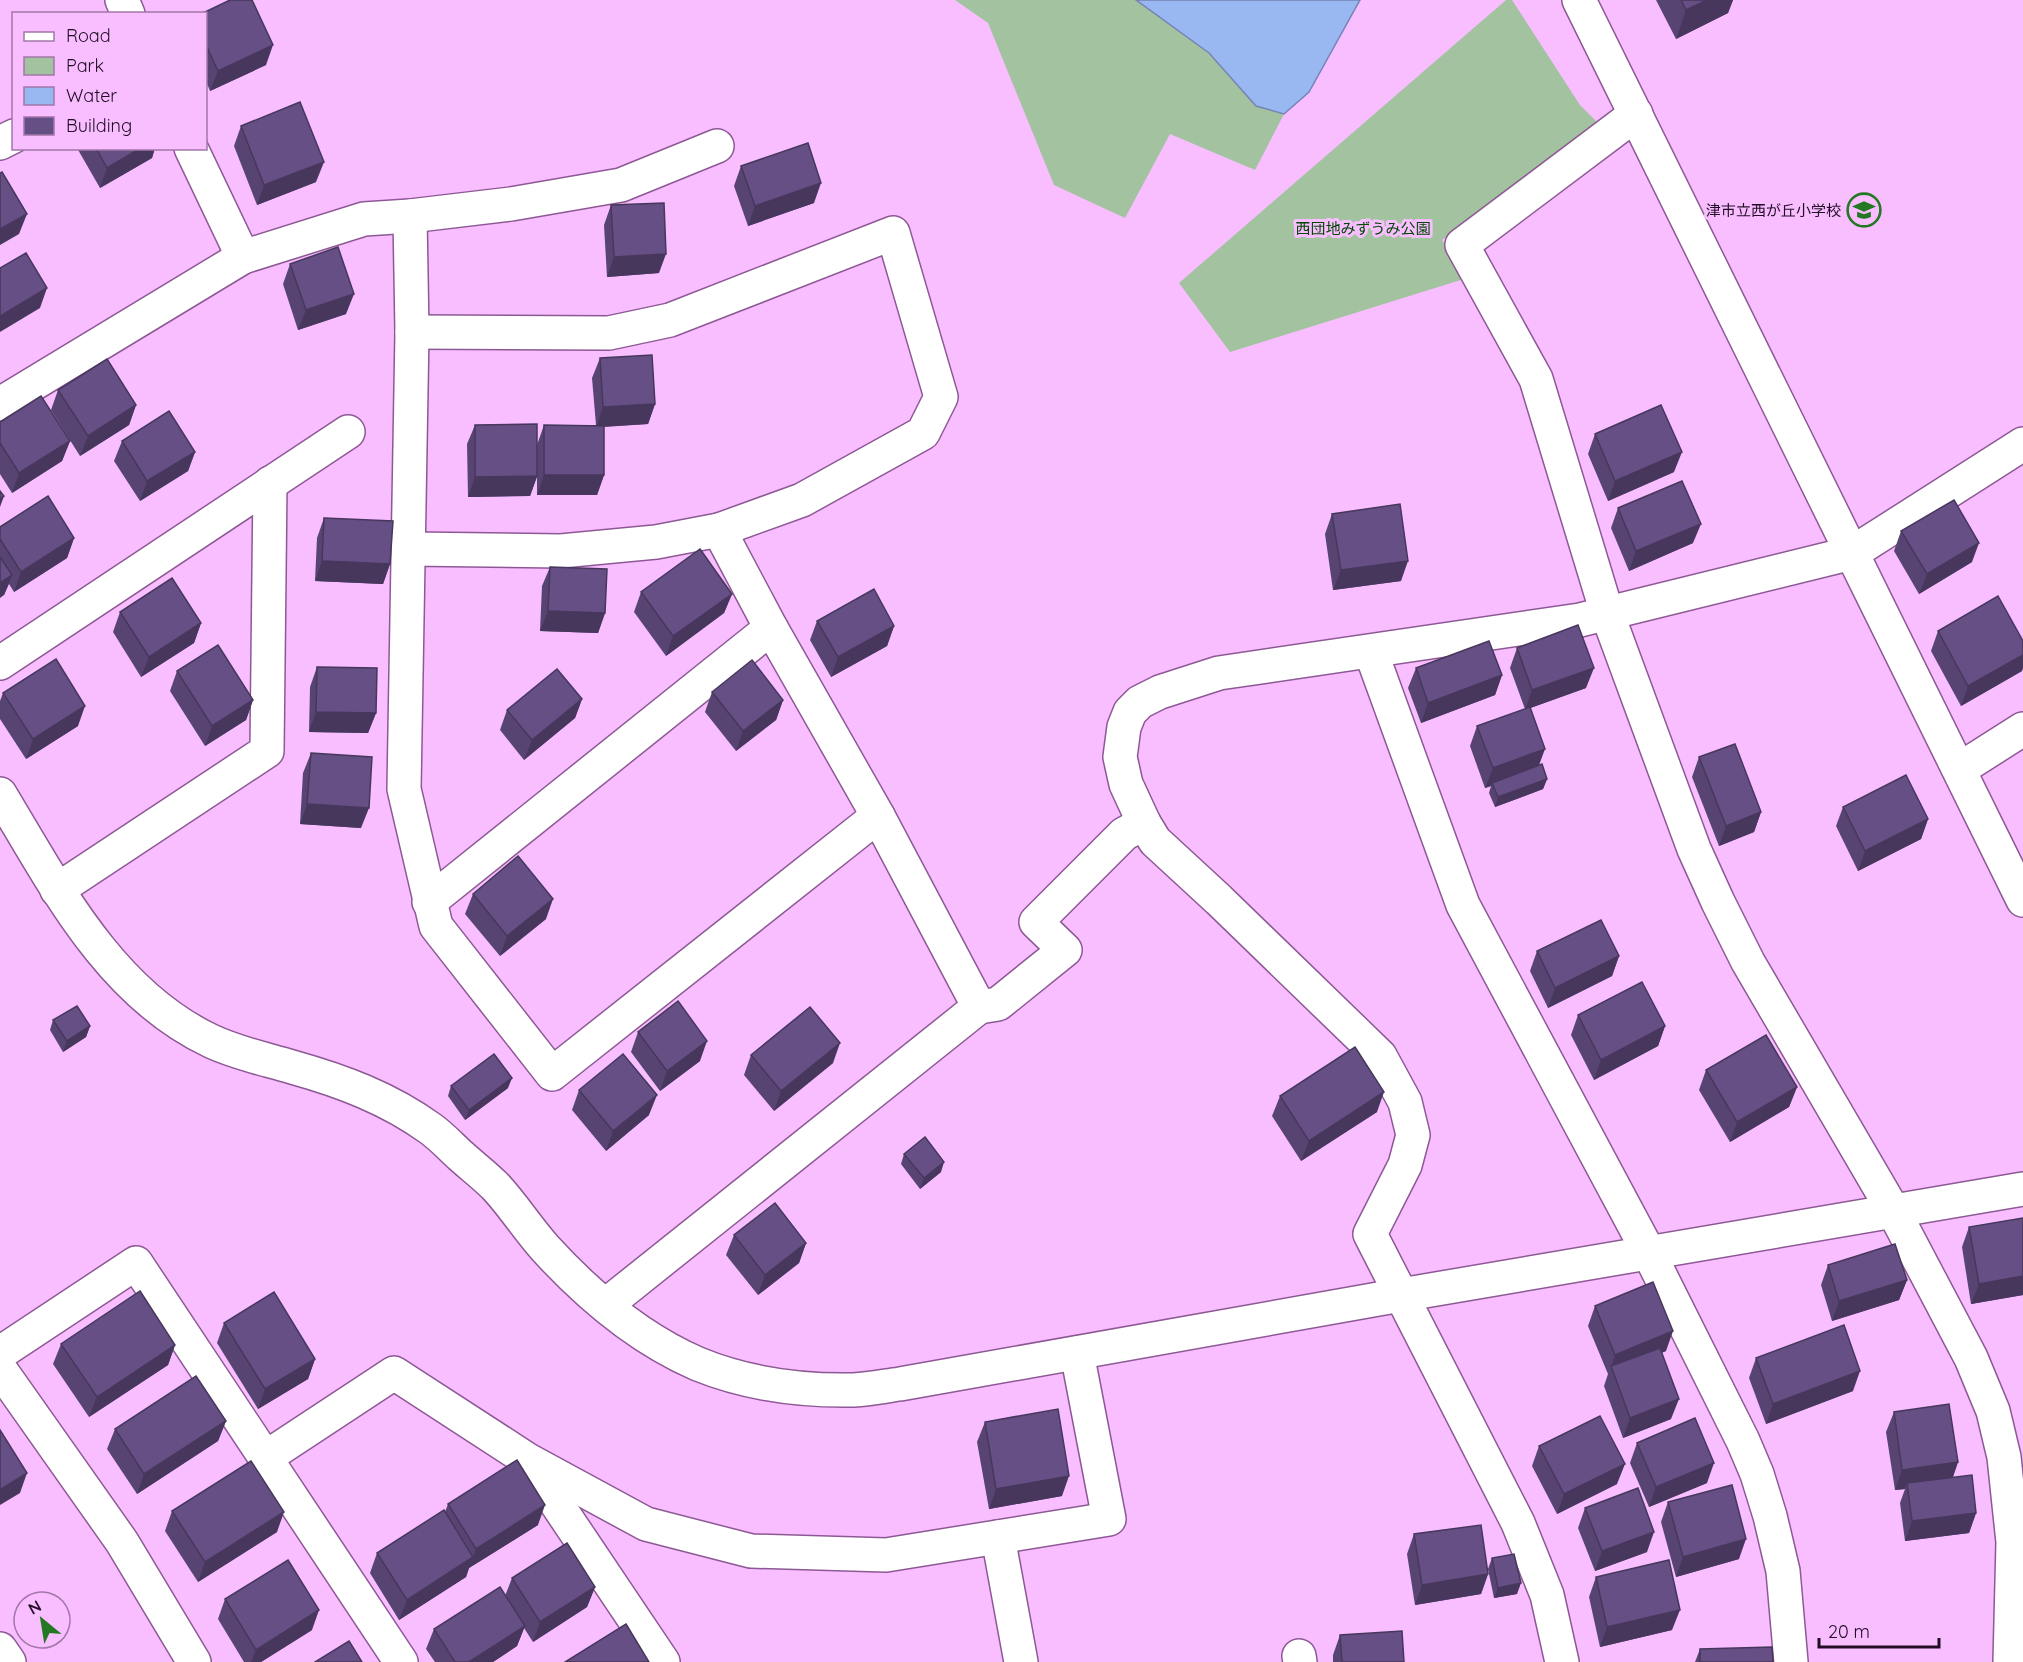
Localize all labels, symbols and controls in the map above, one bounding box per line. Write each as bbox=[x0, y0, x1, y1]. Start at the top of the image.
legend bbox=[12, 12, 207, 150]
text: Road bbox=[66, 24, 111, 47]
text: Park bbox=[66, 54, 104, 77]
text: Water bbox=[66, 84, 117, 107]
text: Building bbox=[66, 114, 132, 137]
school or university icon: 津市立西が丘小学校 bbox=[1846, 192, 1882, 228]
place label: 津市立西が丘小学校 bbox=[1706, 201, 1841, 220]
park label: 西団地みずうみ公園 bbox=[1295, 219, 1431, 238]
north arrow bbox=[12, 1590, 72, 1650]
text: N bbox=[24, 1595, 45, 1619]
scale bar bbox=[1819, 1611, 1939, 1649]
text: 20 m bbox=[1828, 1620, 1870, 1643]

